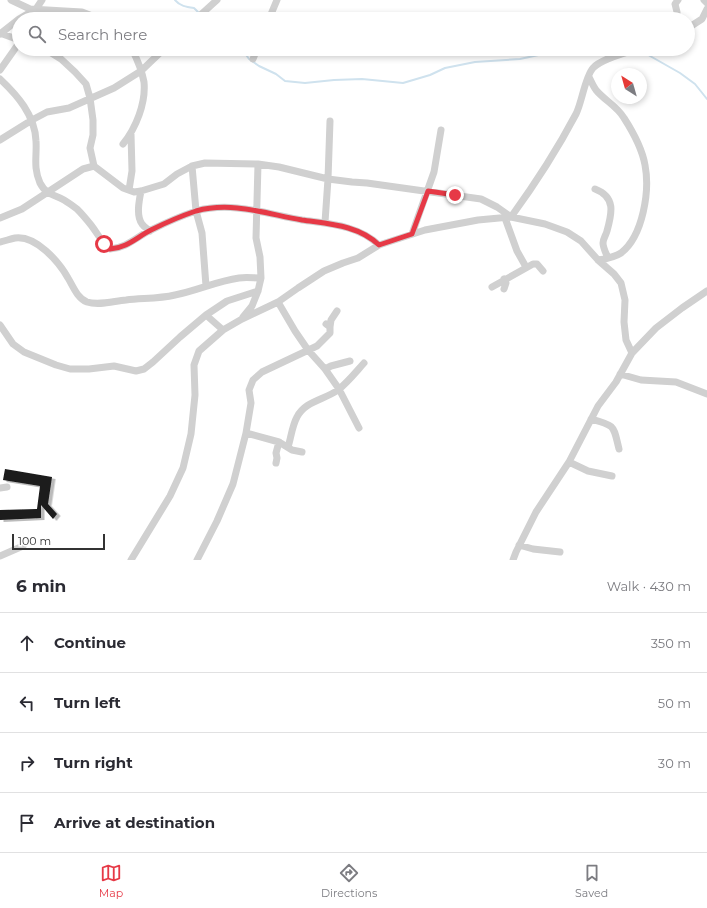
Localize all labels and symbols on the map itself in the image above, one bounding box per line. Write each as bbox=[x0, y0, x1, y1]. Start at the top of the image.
north arrow bbox=[611, 68, 647, 104]
route end bbox=[446, 186, 464, 204]
route start bbox=[95, 235, 113, 253]
scale bar bbox=[12, 532, 105, 551]

